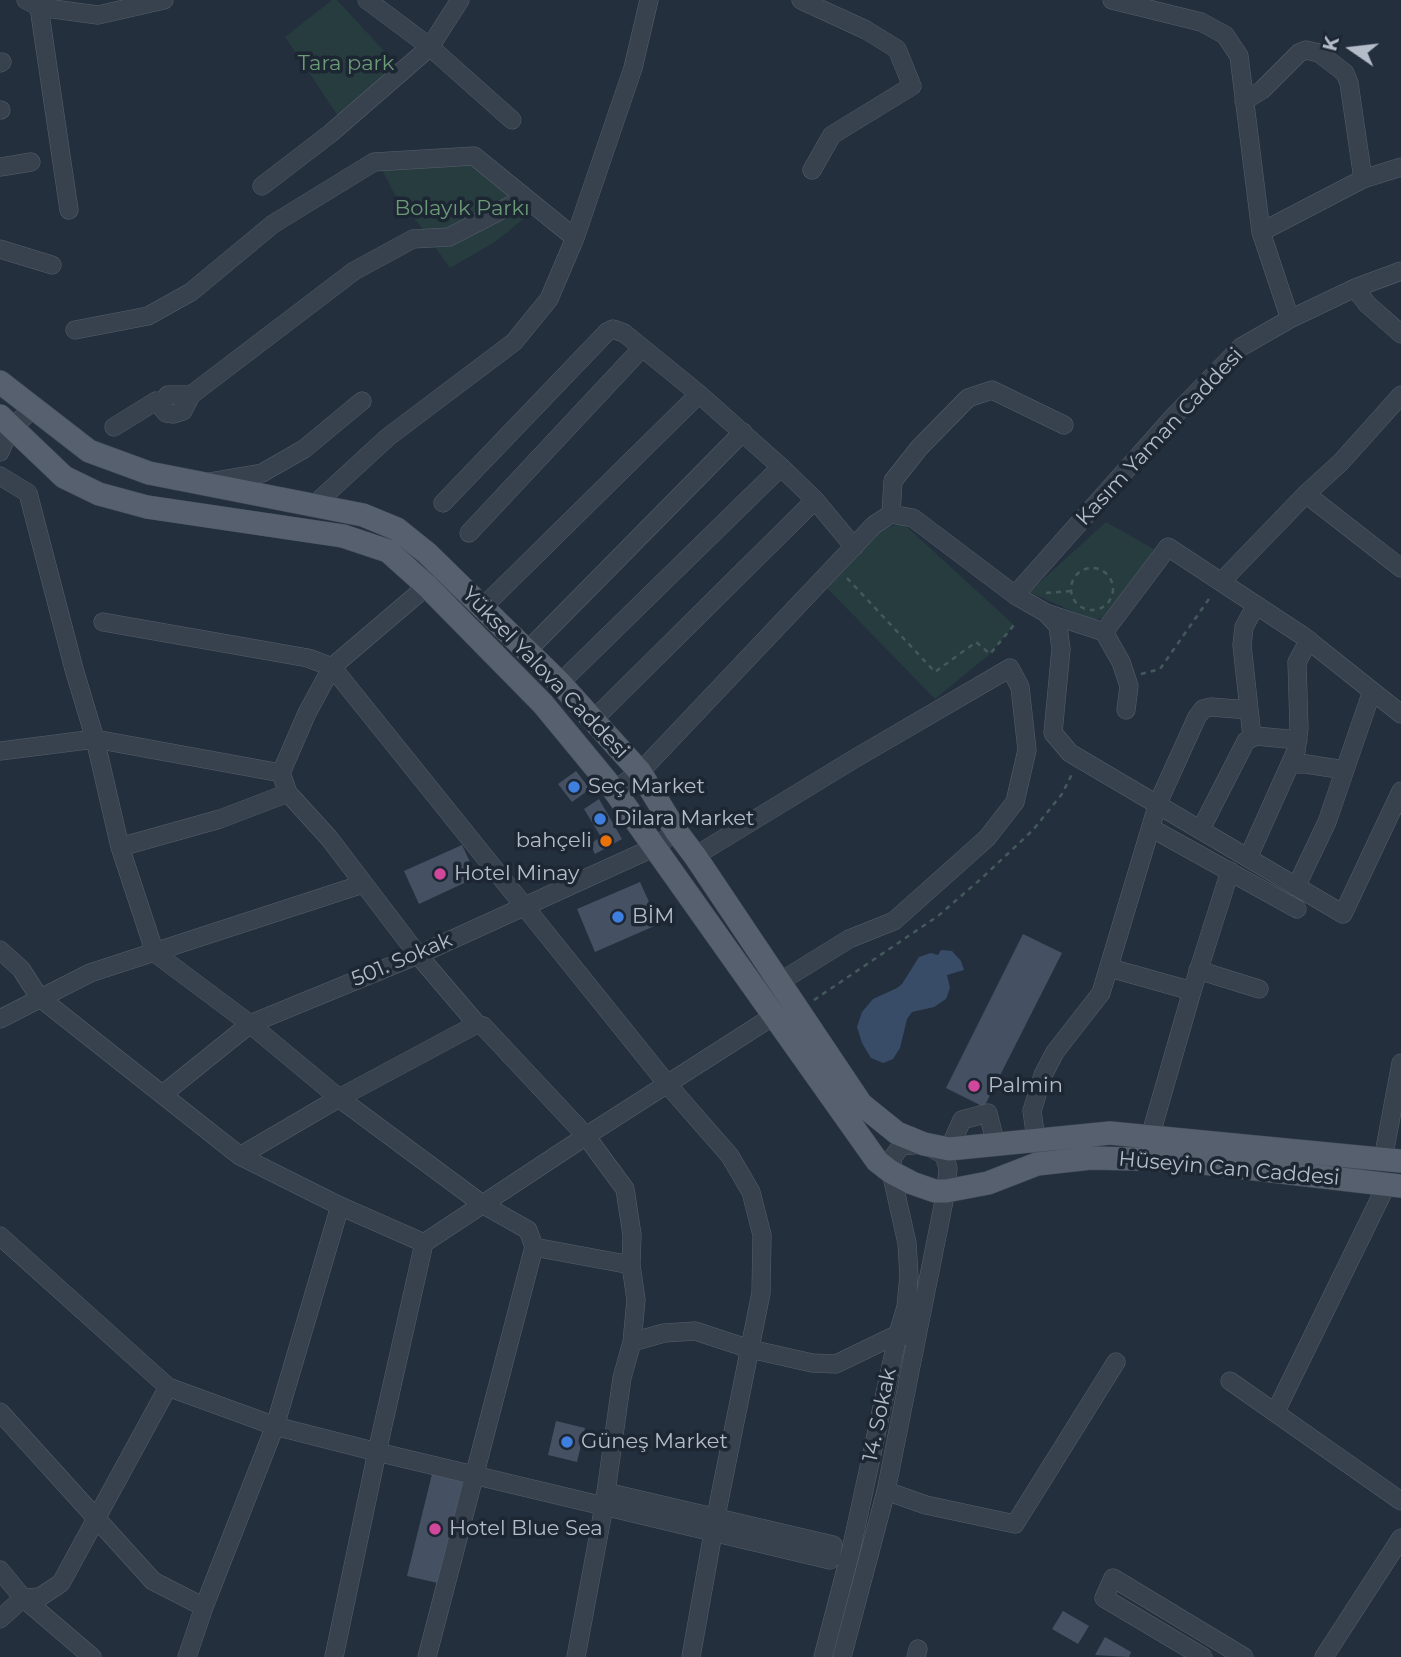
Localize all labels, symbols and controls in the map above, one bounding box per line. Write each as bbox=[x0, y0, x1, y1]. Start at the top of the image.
north arrow bbox=[1317, 14, 1387, 84]
text: K bbox=[1318, 34, 1344, 53]
park label: Tara park bbox=[298, 51, 394, 77]
park label: Bolayık Parkı bbox=[394, 196, 530, 222]
street label: Kasım Yaman Caddesi bbox=[1071, 343, 1249, 531]
street label: Yüksel Yalova Caddesi bbox=[456, 582, 634, 764]
place label: Seç Market bbox=[588, 774, 705, 800]
marker: Seç Market bbox=[566, 779, 582, 795]
place label: Dilara Market bbox=[614, 806, 755, 832]
marker: Dilara Market bbox=[592, 811, 608, 827]
place label: bahçeli bbox=[516, 828, 592, 854]
marker: bahçeli bbox=[598, 833, 614, 849]
place label: Hotel Minay bbox=[454, 861, 579, 887]
marker: Hotel Minay bbox=[432, 866, 448, 882]
place label: BİM bbox=[632, 904, 674, 930]
marker: BİM bbox=[610, 909, 626, 925]
street label: 501. Sokak bbox=[348, 928, 456, 992]
place label: Palmin bbox=[988, 1073, 1063, 1099]
marker: Palmin bbox=[966, 1078, 982, 1094]
street label: Hüseyin Can Caddesi bbox=[1117, 1147, 1341, 1191]
street label: 14. Sokak bbox=[858, 1366, 902, 1464]
place label: Güneş Market bbox=[581, 1429, 728, 1455]
marker: Güneş Market bbox=[559, 1434, 575, 1450]
place label: Hotel Blue Sea bbox=[449, 1516, 603, 1542]
marker: Hotel Blue Sea bbox=[427, 1521, 443, 1537]

